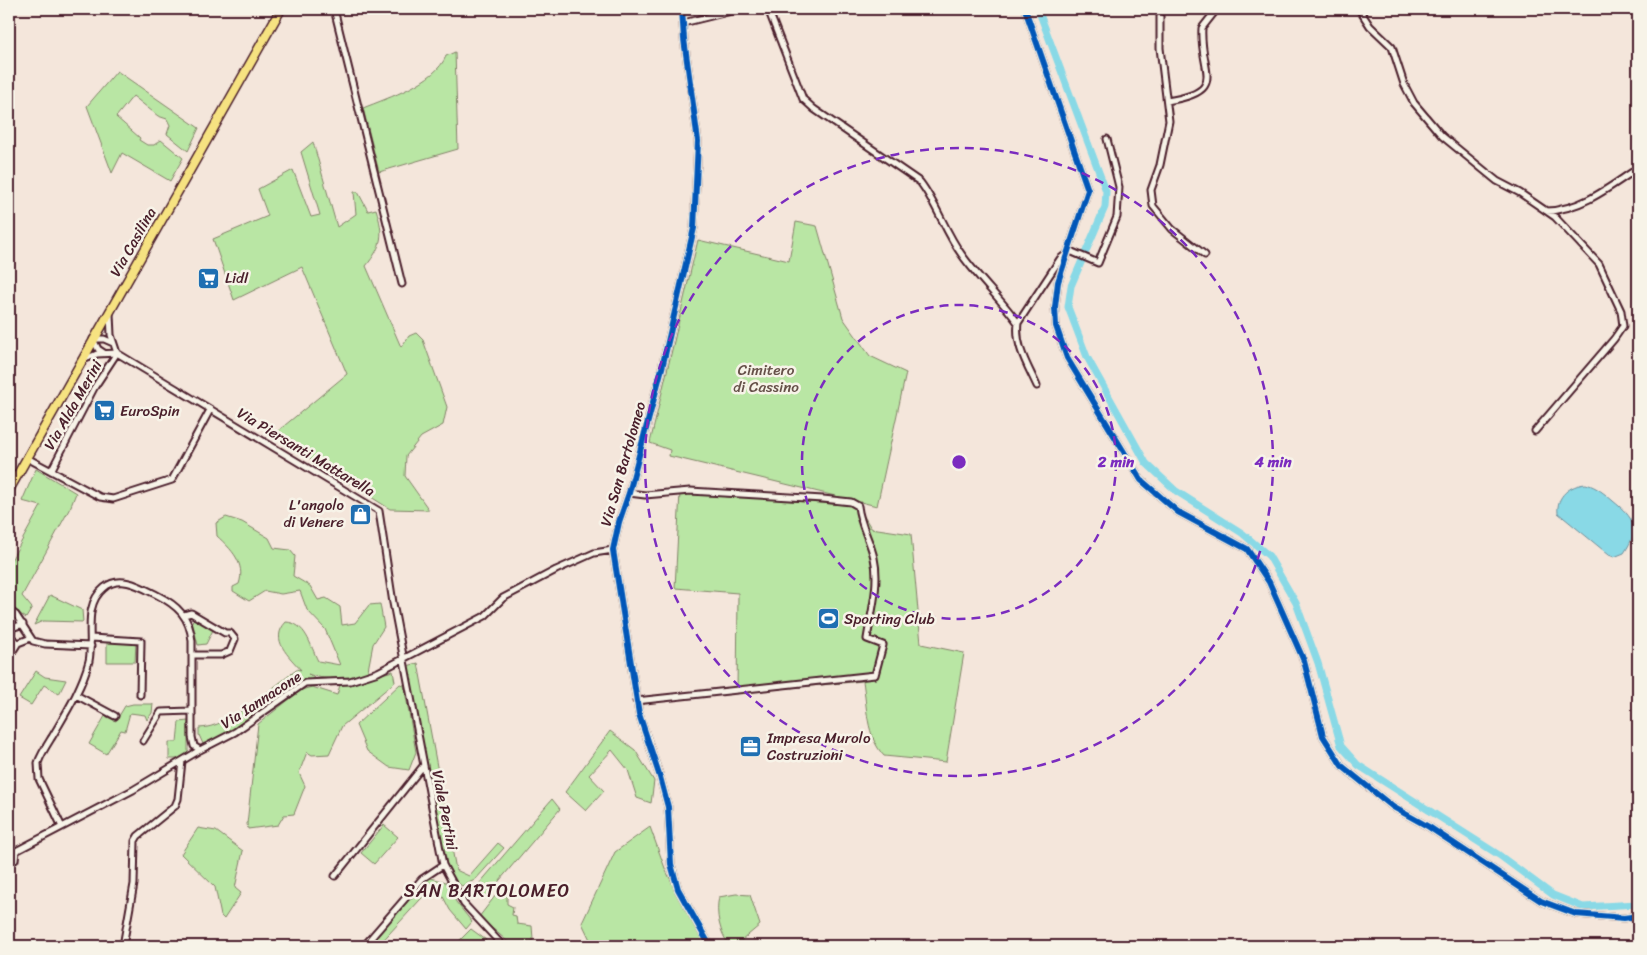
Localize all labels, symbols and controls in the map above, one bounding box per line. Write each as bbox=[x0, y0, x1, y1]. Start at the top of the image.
street label: Via Casilina bbox=[103, 202, 164, 282]
place label: Lidl bbox=[225, 265, 249, 291]
supermarket icon: Lidl bbox=[197, 266, 221, 290]
street label: Via Alda Merini bbox=[37, 354, 110, 455]
park label: Cimitero di Cassino bbox=[733, 357, 799, 400]
place label: EuroSpin bbox=[120, 398, 180, 424]
street label: Via San Bartolomeo bbox=[593, 398, 653, 530]
supermarket icon: EuroSpin bbox=[92, 399, 116, 423]
street label: Via Piersanti Mattarella bbox=[232, 400, 381, 504]
text: 2 min bbox=[1097, 449, 1135, 475]
text: 4 min bbox=[1253, 449, 1292, 475]
centre of rings bbox=[950, 453, 968, 471]
place label: L'angolo di Venere bbox=[283, 492, 345, 535]
shop icon: L'angolo di Venere bbox=[348, 502, 372, 526]
place label: Sporting Club bbox=[844, 606, 935, 632]
sports icon: Sporting Club bbox=[816, 607, 840, 631]
street label: Via Iannacone bbox=[215, 664, 307, 736]
place label: Impresa Murolo Costruzioni bbox=[766, 725, 871, 768]
office icon: Impresa Murolo Costruzioni bbox=[739, 735, 763, 759]
street label: Viale Pertini bbox=[425, 768, 466, 853]
district label: SAN BARTOLOMEO bbox=[404, 875, 570, 907]

